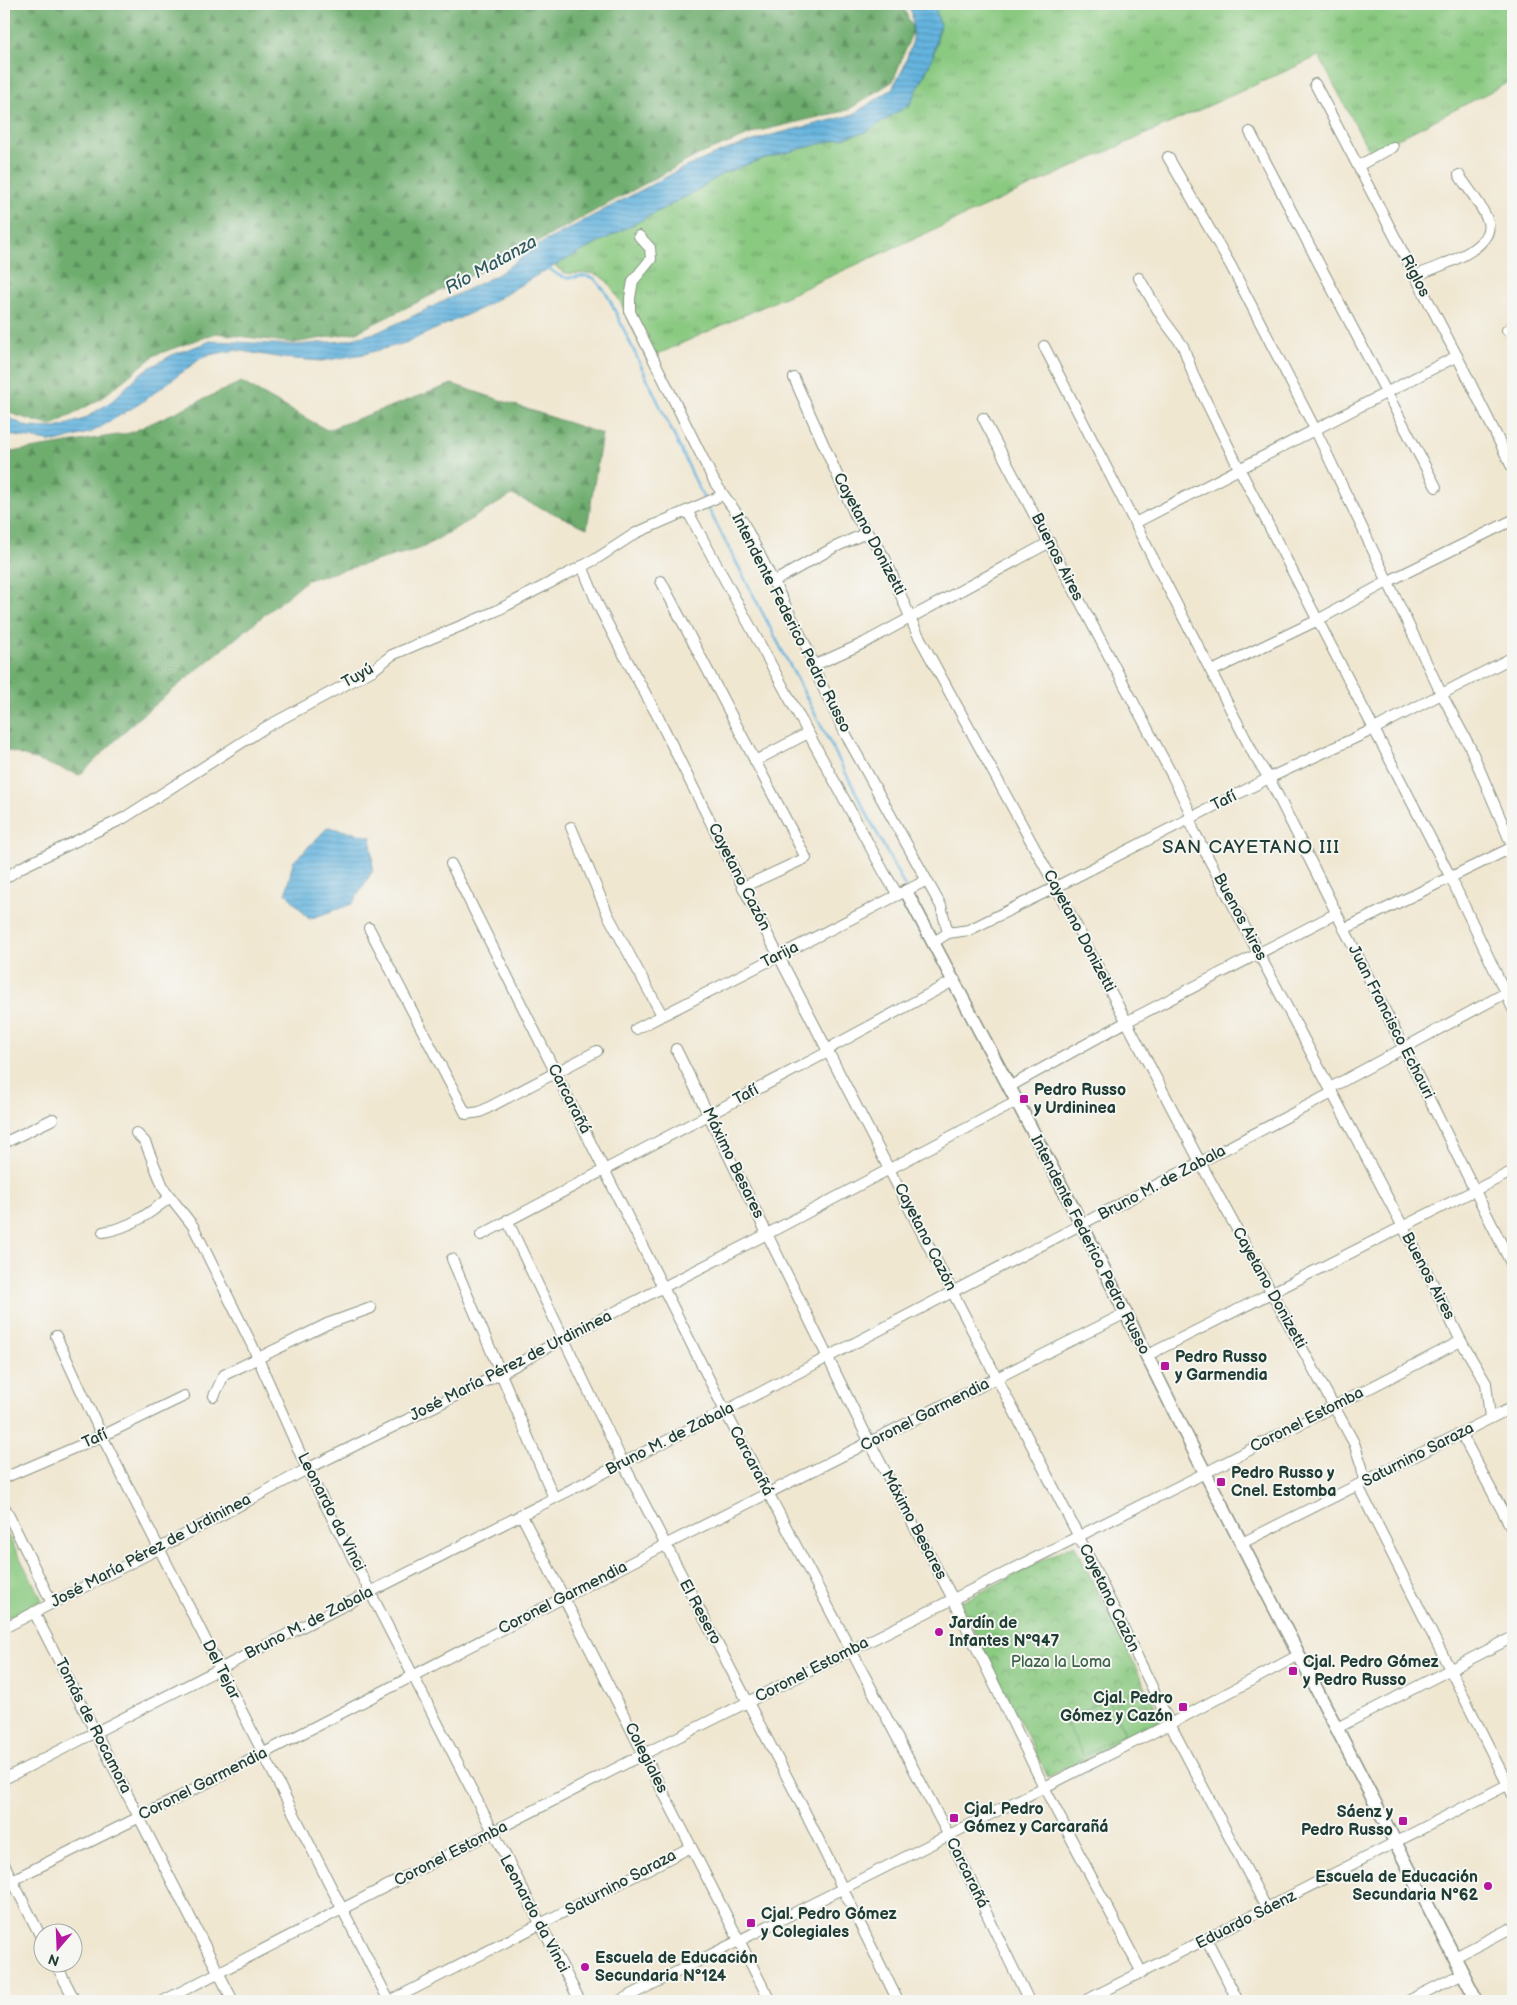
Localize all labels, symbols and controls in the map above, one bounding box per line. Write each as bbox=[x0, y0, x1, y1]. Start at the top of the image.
water label: Río Matanza bbox=[441, 231, 541, 299]
street label: Riglos bbox=[1396, 252, 1434, 300]
street label: Cayetano Donizetti bbox=[829, 470, 909, 598]
street label: Intendente Federico Pedro Russo bbox=[727, 510, 855, 736]
street label: Buenos Aires bbox=[1027, 510, 1087, 604]
street label: Tuyú bbox=[339, 660, 377, 692]
street label: Tafí bbox=[1208, 787, 1240, 815]
street label: Cayetano Cazón bbox=[704, 820, 774, 934]
district label: SAN CAYETANO III bbox=[1162, 836, 1340, 859]
street label: Cayetano Donizetti bbox=[1039, 867, 1119, 995]
street label: Buenos Aires bbox=[1209, 870, 1271, 964]
street label: Tarija bbox=[758, 938, 802, 972]
street label: Juan Francisco Echauri bbox=[1344, 942, 1438, 1102]
street label: Carcarañá bbox=[543, 1061, 595, 1137]
street label: Tafí bbox=[730, 1080, 762, 1109]
place label: Pedro Russo y Urdininea bbox=[1034, 1081, 1126, 1118]
marker: Pedro Russo y Urdininea bbox=[1018, 1093, 1030, 1105]
street label: Máximo Besares bbox=[698, 1104, 768, 1222]
street label: Intendente Federico Pedro Russo bbox=[1026, 1132, 1154, 1358]
street label: Bruno M. de Zabala bbox=[1095, 1141, 1229, 1225]
street label: Cayetano Cazón bbox=[890, 1180, 960, 1294]
street label: Cayetano Donizetti bbox=[1228, 1224, 1310, 1352]
street label: Buenos Aires bbox=[1397, 1229, 1459, 1323]
street label: José María Pérez de Urdininea bbox=[407, 1307, 615, 1425]
place label: Pedro Russo y Garmendia bbox=[1175, 1348, 1268, 1385]
marker: Pedro Russo y Garmendia bbox=[1159, 1360, 1171, 1372]
street label: Coronel Garmendia bbox=[857, 1374, 993, 1456]
street label: Coronel Estomba bbox=[1247, 1383, 1367, 1457]
street label: Bruno M. de Zabala bbox=[603, 1398, 737, 1480]
street label: Saturnino Saraza bbox=[1359, 1419, 1477, 1491]
street label: Carcarañá bbox=[725, 1423, 777, 1499]
street label: Tafí bbox=[79, 1425, 111, 1453]
street label: Leonardo da Vinci bbox=[293, 1450, 369, 1574]
place label: Pedro Russo y Cnel. Estomba bbox=[1231, 1464, 1337, 1501]
street label: Máximo Besares bbox=[877, 1467, 951, 1583]
marker: Pedro Russo y Cnel. Estomba bbox=[1215, 1476, 1227, 1488]
street label: José María Pérez de Urdininea bbox=[48, 1490, 254, 1612]
street label: Cayetano Cazón bbox=[1075, 1541, 1143, 1655]
street label: Coronel Garmendia bbox=[495, 1557, 631, 1639]
street label: El Resero bbox=[675, 1576, 725, 1648]
street label: Bruno M. de Zabala bbox=[242, 1582, 376, 1664]
place label: Jardín de Infantes Nº947 bbox=[949, 1614, 1059, 1651]
marker: Jardín de Infantes Nº947 bbox=[933, 1626, 945, 1638]
street label: Coronel Estomba bbox=[752, 1633, 872, 1707]
street label: Del Tejar bbox=[198, 1637, 244, 1703]
park label: Plaza la Loma bbox=[1011, 1653, 1111, 1672]
place label: Cjal. Pedro Gómez y Pedro Russo bbox=[1303, 1653, 1439, 1690]
street label: Tomás de Rocamora bbox=[51, 1655, 135, 1797]
marker: Cjal. Pedro Gómez y Pedro Russo bbox=[1287, 1665, 1299, 1677]
place label: Cjal. Pedro Gómez y Cazón bbox=[1060, 1689, 1173, 1726]
marker: Cjal. Pedro Gómez y Cazón bbox=[1177, 1701, 1189, 1713]
street label: Colegiales bbox=[620, 1720, 672, 1796]
street label: Coronel Garmendia bbox=[135, 1743, 271, 1825]
place label: Cjal. Pedro Gómez y Carcarañá bbox=[964, 1800, 1109, 1837]
place label: Sáenz y Pedro Russo bbox=[1301, 1803, 1394, 1840]
marker: Cjal. Pedro Gómez y Carcarañá bbox=[948, 1812, 960, 1824]
marker: Sáenz y Pedro Russo bbox=[1397, 1815, 1409, 1827]
street label: Coronel Estomba bbox=[391, 1817, 511, 1891]
street label: Carcarañá bbox=[942, 1835, 992, 1911]
street label: Saturnino Saraza bbox=[562, 1846, 680, 1920]
street label: Leonardo da Vinci bbox=[495, 1852, 573, 1976]
place label: Escuela de Educación Secundaria Nº62 bbox=[1315, 1868, 1478, 1905]
marker: Escuela de Educación Secundaria Nº62 bbox=[1482, 1880, 1494, 1892]
street label: Eduardo Sáenz bbox=[1193, 1886, 1300, 1954]
place label: Cjal. Pedro Gómez y Colegiales bbox=[761, 1905, 897, 1942]
marker: Cjal. Pedro Gómez y Colegiales bbox=[745, 1917, 757, 1929]
north arrow bbox=[32, 1922, 82, 1972]
place label: Escuela de Educación Secundaria Nº124 bbox=[595, 1949, 758, 1986]
text: N bbox=[46, 1950, 62, 1970]
marker: Escuela de Educación Secundaria Nº124 bbox=[579, 1961, 591, 1973]

